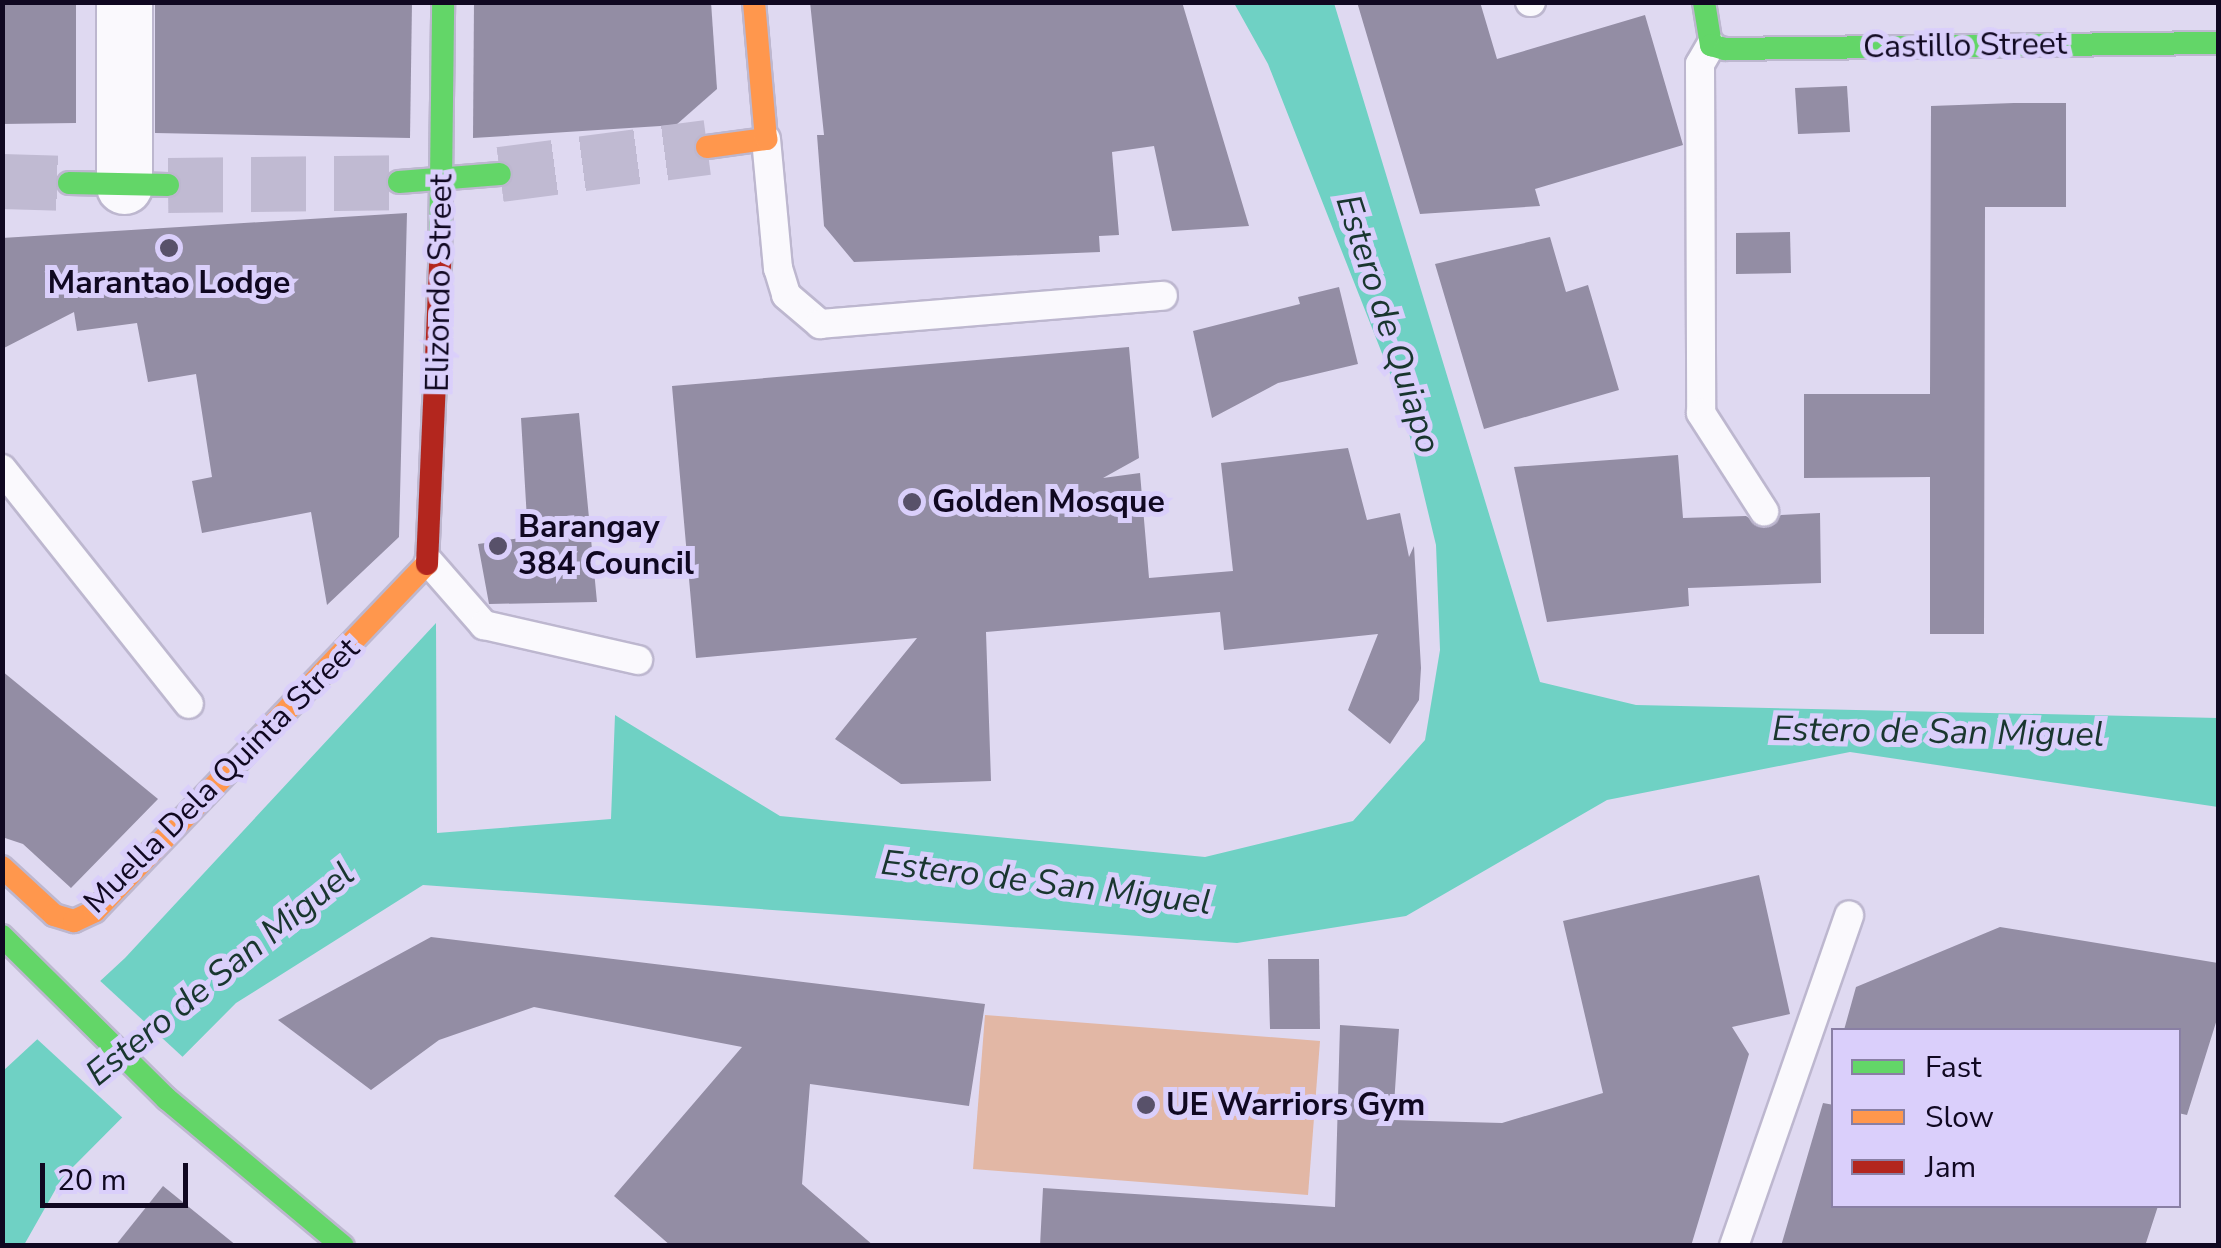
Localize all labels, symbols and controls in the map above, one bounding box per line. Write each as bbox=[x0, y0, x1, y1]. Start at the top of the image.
street label: Castillo Street bbox=[1863, 25, 2067, 67]
street label: Elizondo Street bbox=[419, 174, 461, 392]
water label: Estero de Quiapo bbox=[1326, 189, 1450, 459]
marker: Marantao Lodge bbox=[158, 237, 180, 259]
place label: Marantao Lodge bbox=[48, 264, 290, 302]
place label: Golden Mosque bbox=[932, 483, 1165, 521]
marker: Golden Mosque bbox=[901, 491, 923, 513]
place label: Barangay 384 Council bbox=[518, 509, 694, 584]
marker: Barangay 384 Council bbox=[487, 535, 509, 557]
street label: Muella Dela Quinta Street bbox=[76, 630, 368, 922]
water label: Estero de San Miguel bbox=[1771, 708, 2105, 756]
water label: Estero de San Miguel bbox=[878, 842, 1214, 924]
water label: Estero de San Miguel bbox=[78, 853, 362, 1095]
legend bbox=[1831, 1028, 2181, 1208]
text: Fast bbox=[1925, 1047, 1982, 1088]
place label: UE Warriors Gym bbox=[1166, 1086, 1425, 1124]
marker: UE Warriors Gym bbox=[1135, 1094, 1157, 1116]
text: Slow bbox=[1925, 1097, 1994, 1138]
scale bar bbox=[45, 1143, 192, 1205]
text: Jam bbox=[1925, 1147, 1976, 1188]
text: 20 m bbox=[57, 1160, 126, 1201]

